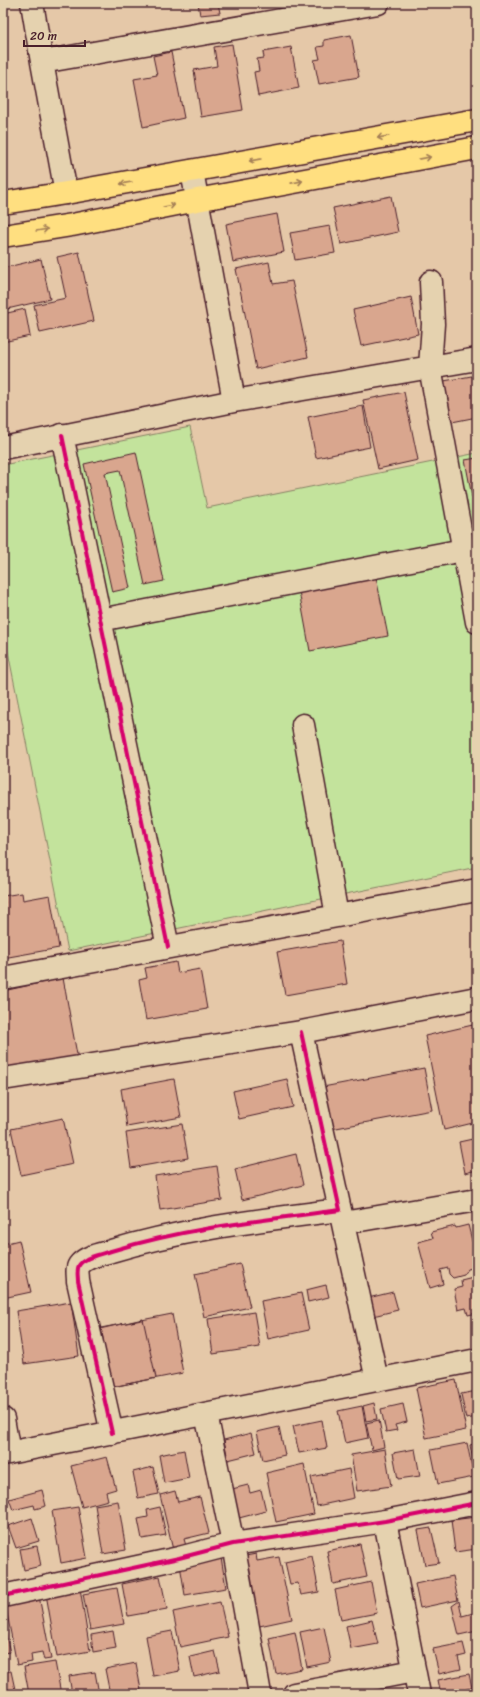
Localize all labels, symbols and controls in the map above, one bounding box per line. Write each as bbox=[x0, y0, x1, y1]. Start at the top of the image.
scale bar bbox=[24, 22, 85, 48]
text: 20 m bbox=[30, 25, 57, 47]
one-way arrow bbox=[377, 133, 390, 141]
one-way arrow bbox=[418, 154, 431, 162]
one-way arrow bbox=[249, 156, 262, 164]
one-way arrow bbox=[290, 177, 303, 185]
one-way arrow bbox=[120, 179, 133, 187]
one-way arrow bbox=[162, 201, 175, 209]
one-way arrow bbox=[35, 226, 48, 234]

